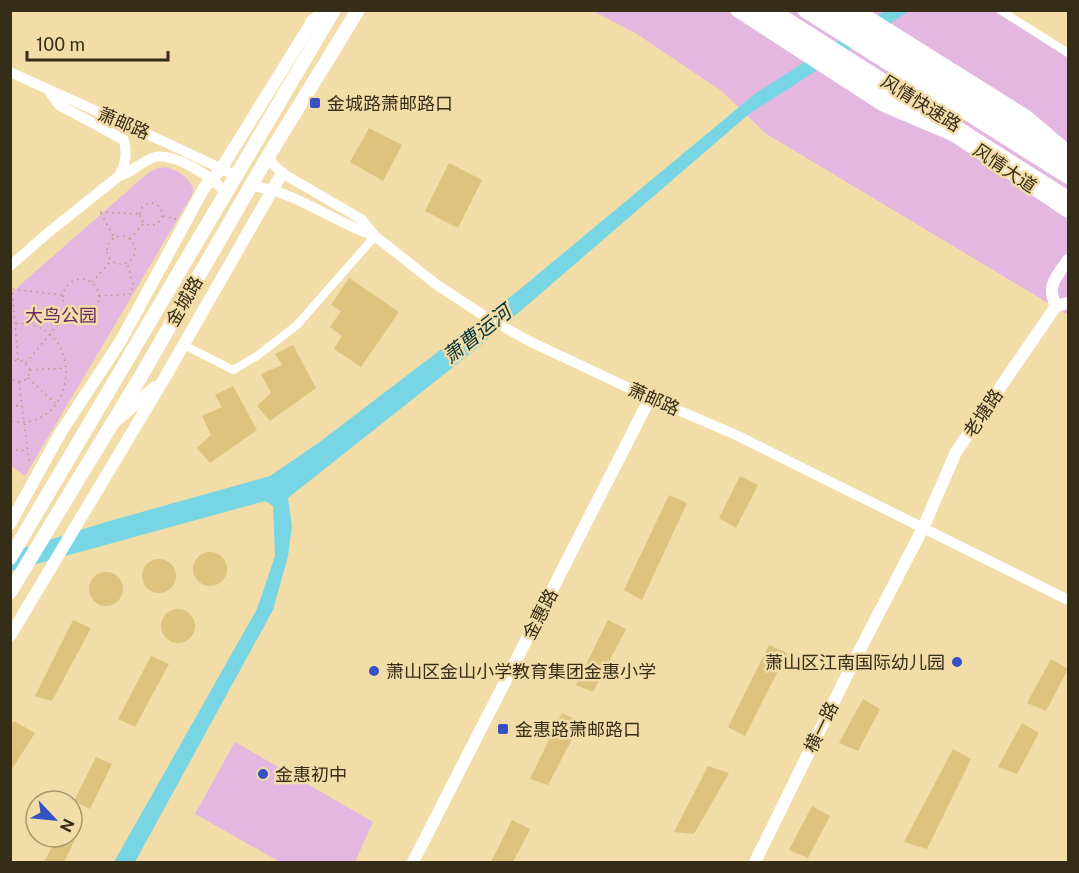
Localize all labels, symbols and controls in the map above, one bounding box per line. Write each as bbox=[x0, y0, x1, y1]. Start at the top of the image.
scale bar bbox=[27, 24, 168, 62]
text: 100 m bbox=[36, 34, 85, 55]
street label: 风情快速路 bbox=[877, 70, 965, 136]
place label: 金城路萧邮路口 bbox=[327, 93, 453, 114]
marker: 金城路萧邮路口 bbox=[308, 96, 322, 110]
street label: 萧邮路 bbox=[95, 103, 153, 143]
street label: 风情大道 bbox=[969, 139, 1041, 197]
street label: 金城路 bbox=[161, 272, 207, 330]
water label: 萧曹运河 bbox=[438, 297, 519, 368]
park label: 大鸟公园 bbox=[25, 305, 97, 326]
street label: 萧邮路 bbox=[625, 378, 683, 420]
street label: 老塘路 bbox=[959, 385, 1007, 441]
street label: 金惠路 bbox=[518, 585, 562, 643]
place label: 萧山区江南国际幼儿园 bbox=[765, 652, 945, 673]
marker: 萧山区江南国际幼儿园 bbox=[950, 655, 964, 669]
place label: 萧山区金山小学教育集团金惠小学 bbox=[386, 661, 656, 682]
marker: 萧山区金山小学教育集团金惠小学 bbox=[367, 664, 381, 678]
street label: 横一路 bbox=[800, 698, 842, 756]
place label: 金惠路萧邮路口 bbox=[515, 719, 641, 740]
marker: 金惠路萧邮路口 bbox=[496, 722, 510, 736]
place label: 金惠初中 bbox=[275, 764, 347, 785]
marker: 金惠初中 bbox=[256, 767, 270, 781]
north arrow bbox=[24, 789, 84, 849]
text: N bbox=[56, 816, 78, 835]

